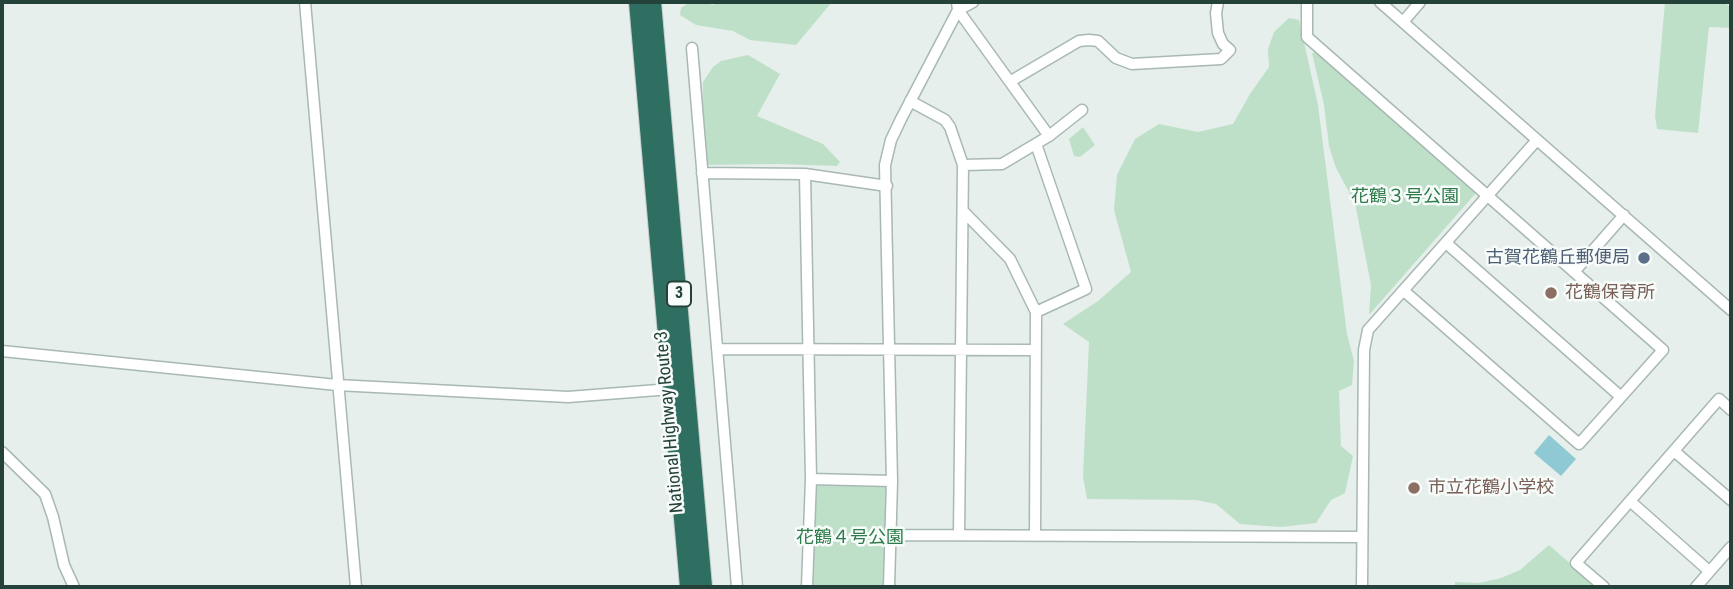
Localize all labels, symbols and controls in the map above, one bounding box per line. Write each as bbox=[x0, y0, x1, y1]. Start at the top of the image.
park label: 花鶴３号公園 bbox=[1351, 186, 1459, 208]
place label: 古賀花鶴丘郵便局 bbox=[1486, 247, 1630, 269]
marker: 古賀花鶴丘郵便局 bbox=[1636, 250, 1652, 266]
road number: 3 bbox=[667, 282, 691, 306]
place label: 花鶴保育所 bbox=[1565, 282, 1655, 304]
marker: 花鶴保育所 bbox=[1543, 285, 1559, 301]
street label: National Highway Route 3 bbox=[651, 330, 689, 514]
place label: 市立花鶴小学校 bbox=[1428, 477, 1554, 499]
marker: 市立花鶴小学校 bbox=[1406, 480, 1422, 496]
park label: 花鶴４号公園 bbox=[796, 527, 904, 549]

